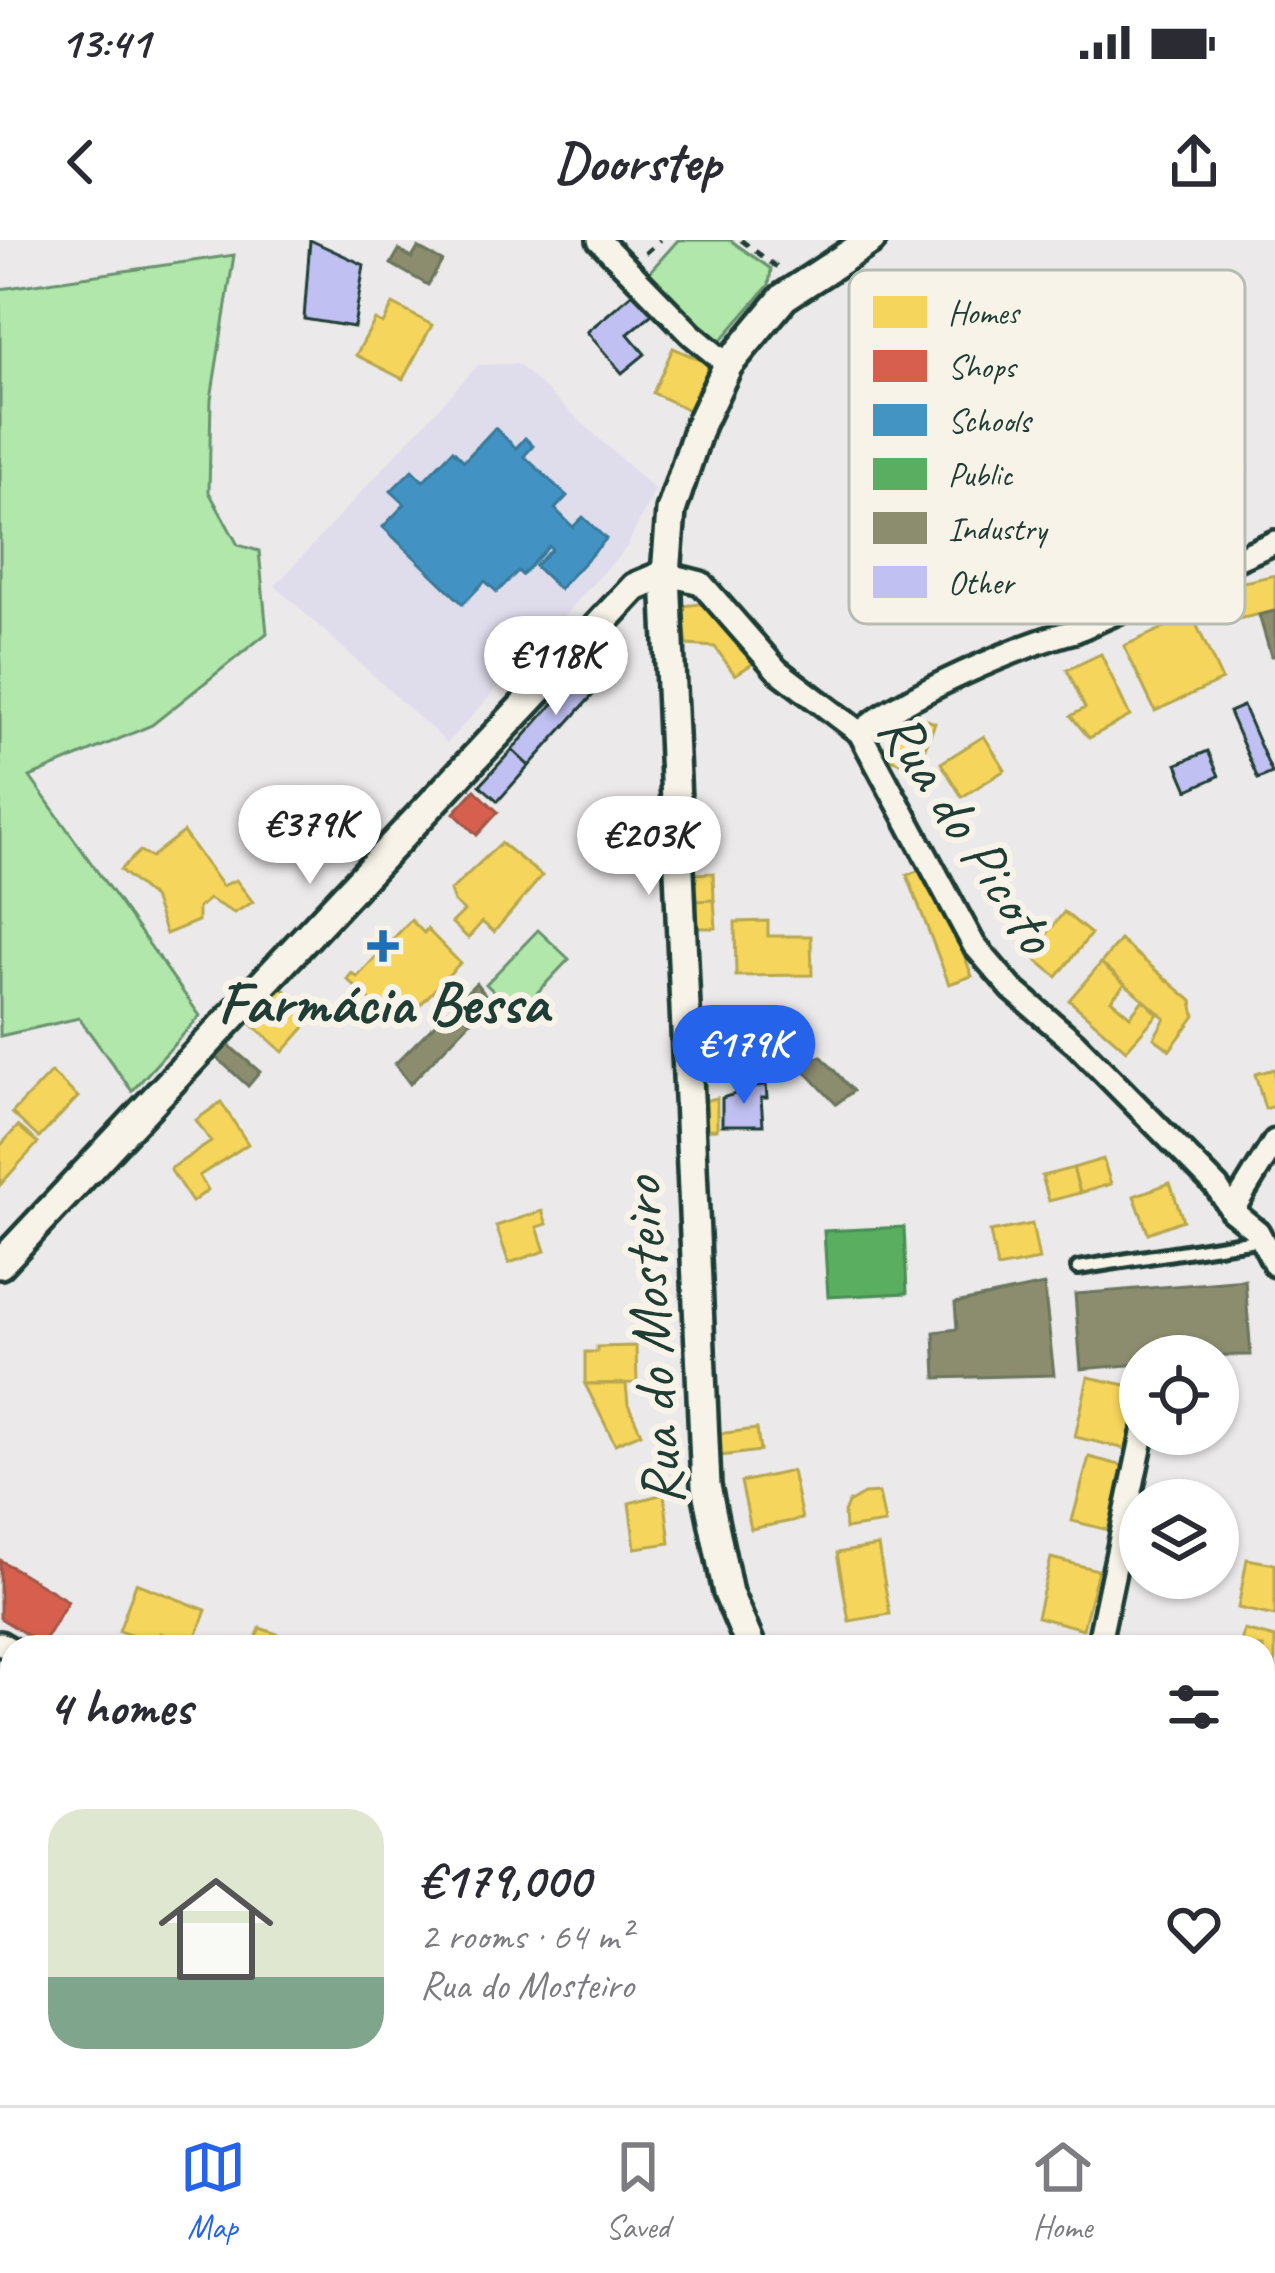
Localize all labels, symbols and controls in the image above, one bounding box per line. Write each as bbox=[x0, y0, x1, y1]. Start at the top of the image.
text: 13:41 bbox=[60, 14, 150, 71]
text: Doorstep bbox=[555, 128, 721, 196]
icon: back bbox=[48, 129, 114, 195]
icon: share bbox=[1161, 129, 1227, 195]
legend bbox=[849, 270, 1245, 624]
text: Homes bbox=[948, 292, 1021, 334]
text: Shops bbox=[948, 346, 1018, 388]
text: Schools bbox=[948, 400, 1033, 442]
text: Public bbox=[948, 454, 1014, 496]
text: Industry bbox=[948, 508, 1049, 550]
text: Other bbox=[948, 562, 1017, 604]
pin: €118K bbox=[472, 616, 640, 718]
text: €118K bbox=[511, 630, 601, 679]
street label: Rua do Picoto bbox=[862, 696, 1076, 969]
pin: €379K bbox=[226, 785, 394, 887]
pin: €203K bbox=[565, 796, 733, 898]
text: €379K bbox=[265, 799, 355, 848]
text: €203K bbox=[604, 810, 694, 859]
marker: Farmácia Bessa bbox=[370, 933, 396, 959]
place label: Farmácia Bessa bbox=[218, 965, 552, 1041]
pin: €179K bbox=[660, 1005, 828, 1107]
text: €179K bbox=[699, 1019, 789, 1068]
street label: Rua do Mosteiro bbox=[601, 1173, 700, 1509]
map controls bbox=[1119, 1335, 1239, 1599]
button: locate bbox=[1119, 1335, 1239, 1455]
button: layers bbox=[1119, 1479, 1239, 1599]
icon: filters bbox=[1161, 1674, 1227, 1740]
text: 4 homes bbox=[48, 1675, 192, 1739]
text: €179,000 bbox=[420, 1848, 590, 1912]
icon: home bbox=[144, 1857, 288, 2001]
icon: heart bbox=[1161, 1896, 1227, 1962]
text: 2 rooms · 64 m² bbox=[420, 1912, 631, 1961]
text: Rua do Mosteiro bbox=[420, 1961, 634, 2010]
tab: Map bbox=[180, 2134, 246, 2248]
tab: Saved bbox=[605, 2134, 671, 2248]
tab: Home bbox=[1030, 2134, 1096, 2248]

